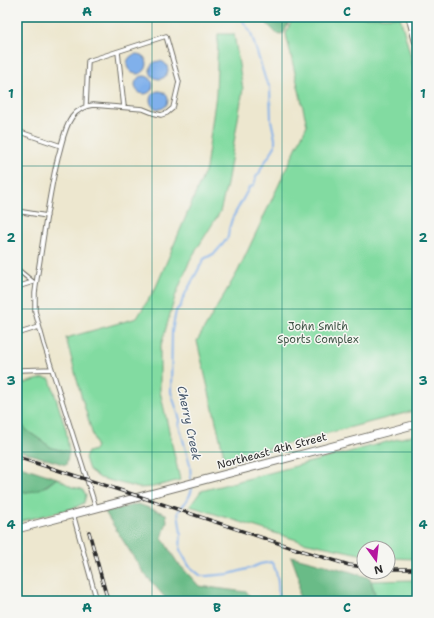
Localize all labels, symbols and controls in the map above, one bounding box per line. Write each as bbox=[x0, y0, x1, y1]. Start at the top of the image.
text: A bbox=[82, 3, 92, 20]
text: B bbox=[213, 3, 221, 20]
text: C bbox=[343, 3, 351, 20]
text: 1 bbox=[8, 85, 14, 102]
text: 1 bbox=[420, 85, 426, 102]
text: 2 bbox=[6, 229, 16, 246]
text: 2 bbox=[418, 229, 428, 246]
park label: John Smith Sports Complex bbox=[277, 319, 359, 347]
text: 3 bbox=[6, 372, 16, 389]
text: 3 bbox=[418, 372, 428, 389]
water label: Cherry Creek bbox=[173, 384, 205, 462]
street label: Northeast 4th Street bbox=[215, 429, 329, 473]
text: 4 bbox=[6, 516, 16, 533]
text: 4 bbox=[418, 516, 428, 533]
north arrow bbox=[356, 540, 396, 580]
text: N bbox=[372, 561, 385, 578]
text: A bbox=[82, 599, 92, 616]
text: B bbox=[213, 599, 221, 616]
text: C bbox=[343, 599, 351, 616]

